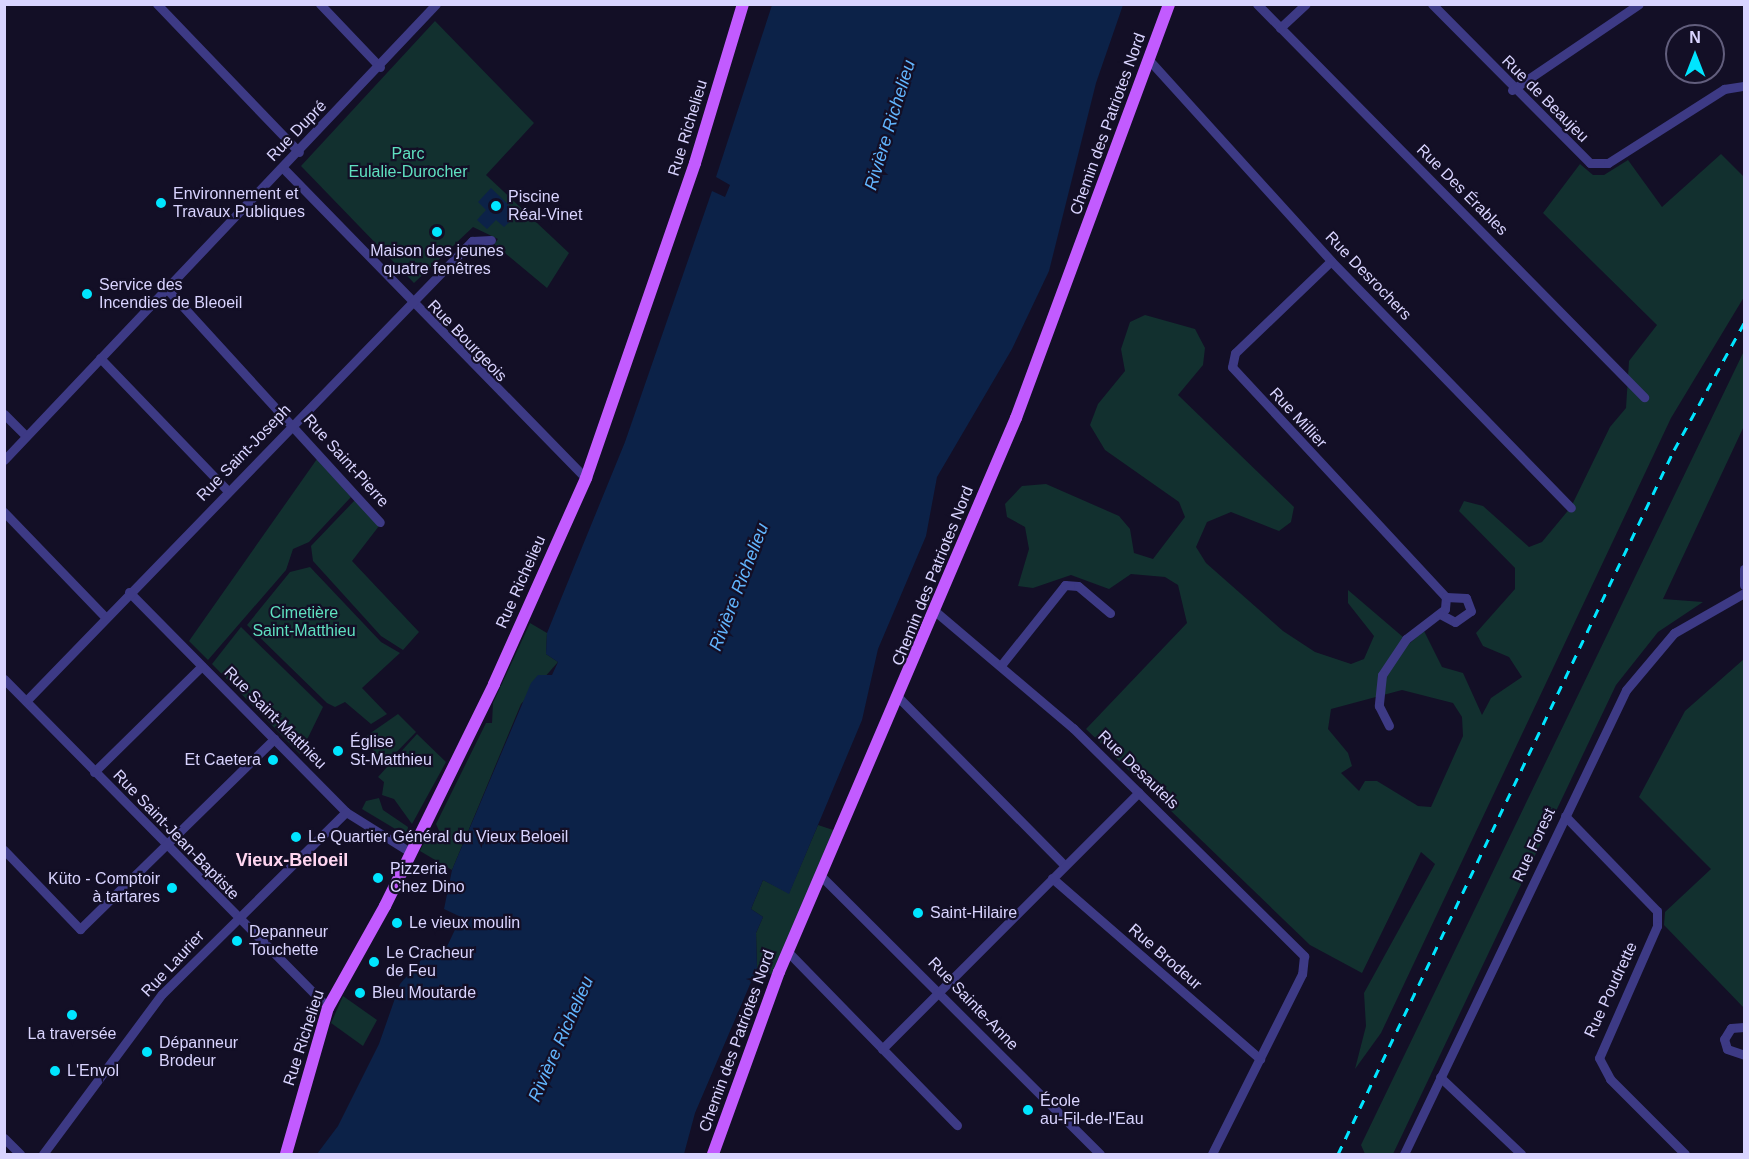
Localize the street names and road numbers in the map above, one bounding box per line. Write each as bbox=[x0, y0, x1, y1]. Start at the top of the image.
street label: Chemin des Patriotes Nord bbox=[1066, 30, 1150, 218]
street label: Rue de Beaujeu bbox=[1498, 52, 1592, 146]
street label: Rue Richelieu bbox=[664, 78, 712, 178]
street label: Rue Dupré bbox=[263, 97, 331, 165]
street label: Rue Des Érables bbox=[1412, 140, 1512, 240]
street label: Rue Desrochers bbox=[1321, 228, 1415, 324]
street label: Rue Bourgeois bbox=[423, 296, 511, 386]
street label: Rue Millier bbox=[1265, 384, 1331, 452]
street label: Rue Saint-Joseph bbox=[193, 401, 295, 505]
street label: Rue Saint-Pierre bbox=[299, 411, 393, 511]
street label: Chemin des Patriotes Nord bbox=[888, 483, 978, 669]
street label: Rue Richelieu bbox=[492, 533, 550, 631]
street label: Rue Saint-Matthieu bbox=[220, 663, 330, 773]
street label: Rue Desautels bbox=[1094, 727, 1182, 813]
street label: Rue Saint-Jean-Baptiste bbox=[109, 766, 243, 904]
street label: Rue Forest bbox=[1509, 805, 1559, 885]
street label: Rue Brodeur bbox=[1124, 920, 1206, 994]
street label: Rue Laurier bbox=[137, 927, 209, 1001]
street label: Rue Poudrette bbox=[1580, 939, 1642, 1041]
street label: Chemin des Patriotes Nord bbox=[695, 947, 779, 1135]
street label: Rue Sainte-Anne bbox=[924, 954, 1022, 1054]
street label: Rue Richelieu bbox=[279, 988, 329, 1088]

